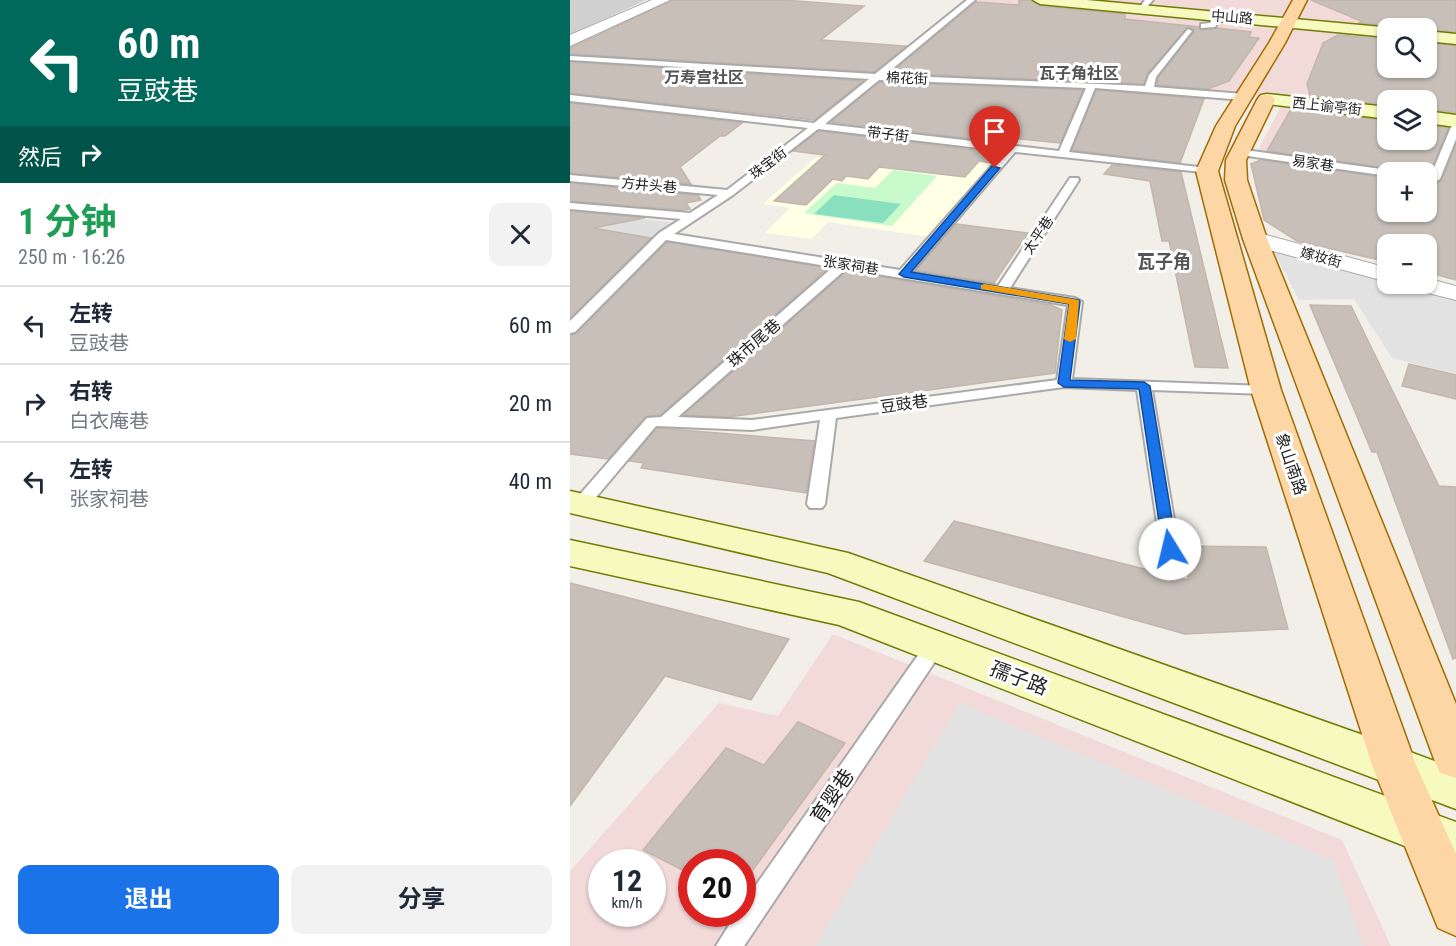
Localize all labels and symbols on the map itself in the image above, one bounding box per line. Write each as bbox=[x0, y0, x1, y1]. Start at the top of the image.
street label: 中山路 bbox=[1210, 7, 1254, 27]
district label: 瓦子角社区 bbox=[1039, 64, 1119, 83]
district label: 万寿宫社区 bbox=[664, 68, 744, 87]
street label: 棉花街 bbox=[886, 69, 928, 87]
street label: 西上谕亭街 bbox=[1291, 94, 1363, 118]
pin bbox=[969, 106, 1020, 168]
street label: 带子街 bbox=[866, 124, 910, 144]
street label: 珠宝街 bbox=[746, 144, 790, 182]
street label: 易家巷 bbox=[1291, 152, 1335, 174]
street label: 方井头巷 bbox=[620, 175, 678, 195]
street label: 太平巷 bbox=[1020, 213, 1056, 257]
street label: 嫁妆街 bbox=[1299, 244, 1343, 270]
district label: 瓦子角 bbox=[1137, 251, 1191, 272]
street label: 张家祠巷 bbox=[822, 253, 880, 277]
street label: 珠市尾巷 bbox=[724, 315, 784, 371]
street label: 豆豉巷 bbox=[879, 391, 929, 417]
street label: 象山南路 bbox=[1272, 431, 1310, 497]
position arrow bbox=[1138, 517, 1202, 581]
street label: 孺子路 bbox=[987, 656, 1051, 700]
street label: 育婴巷 bbox=[805, 764, 859, 828]
speed limit sign: 20 bbox=[678, 849, 756, 927]

